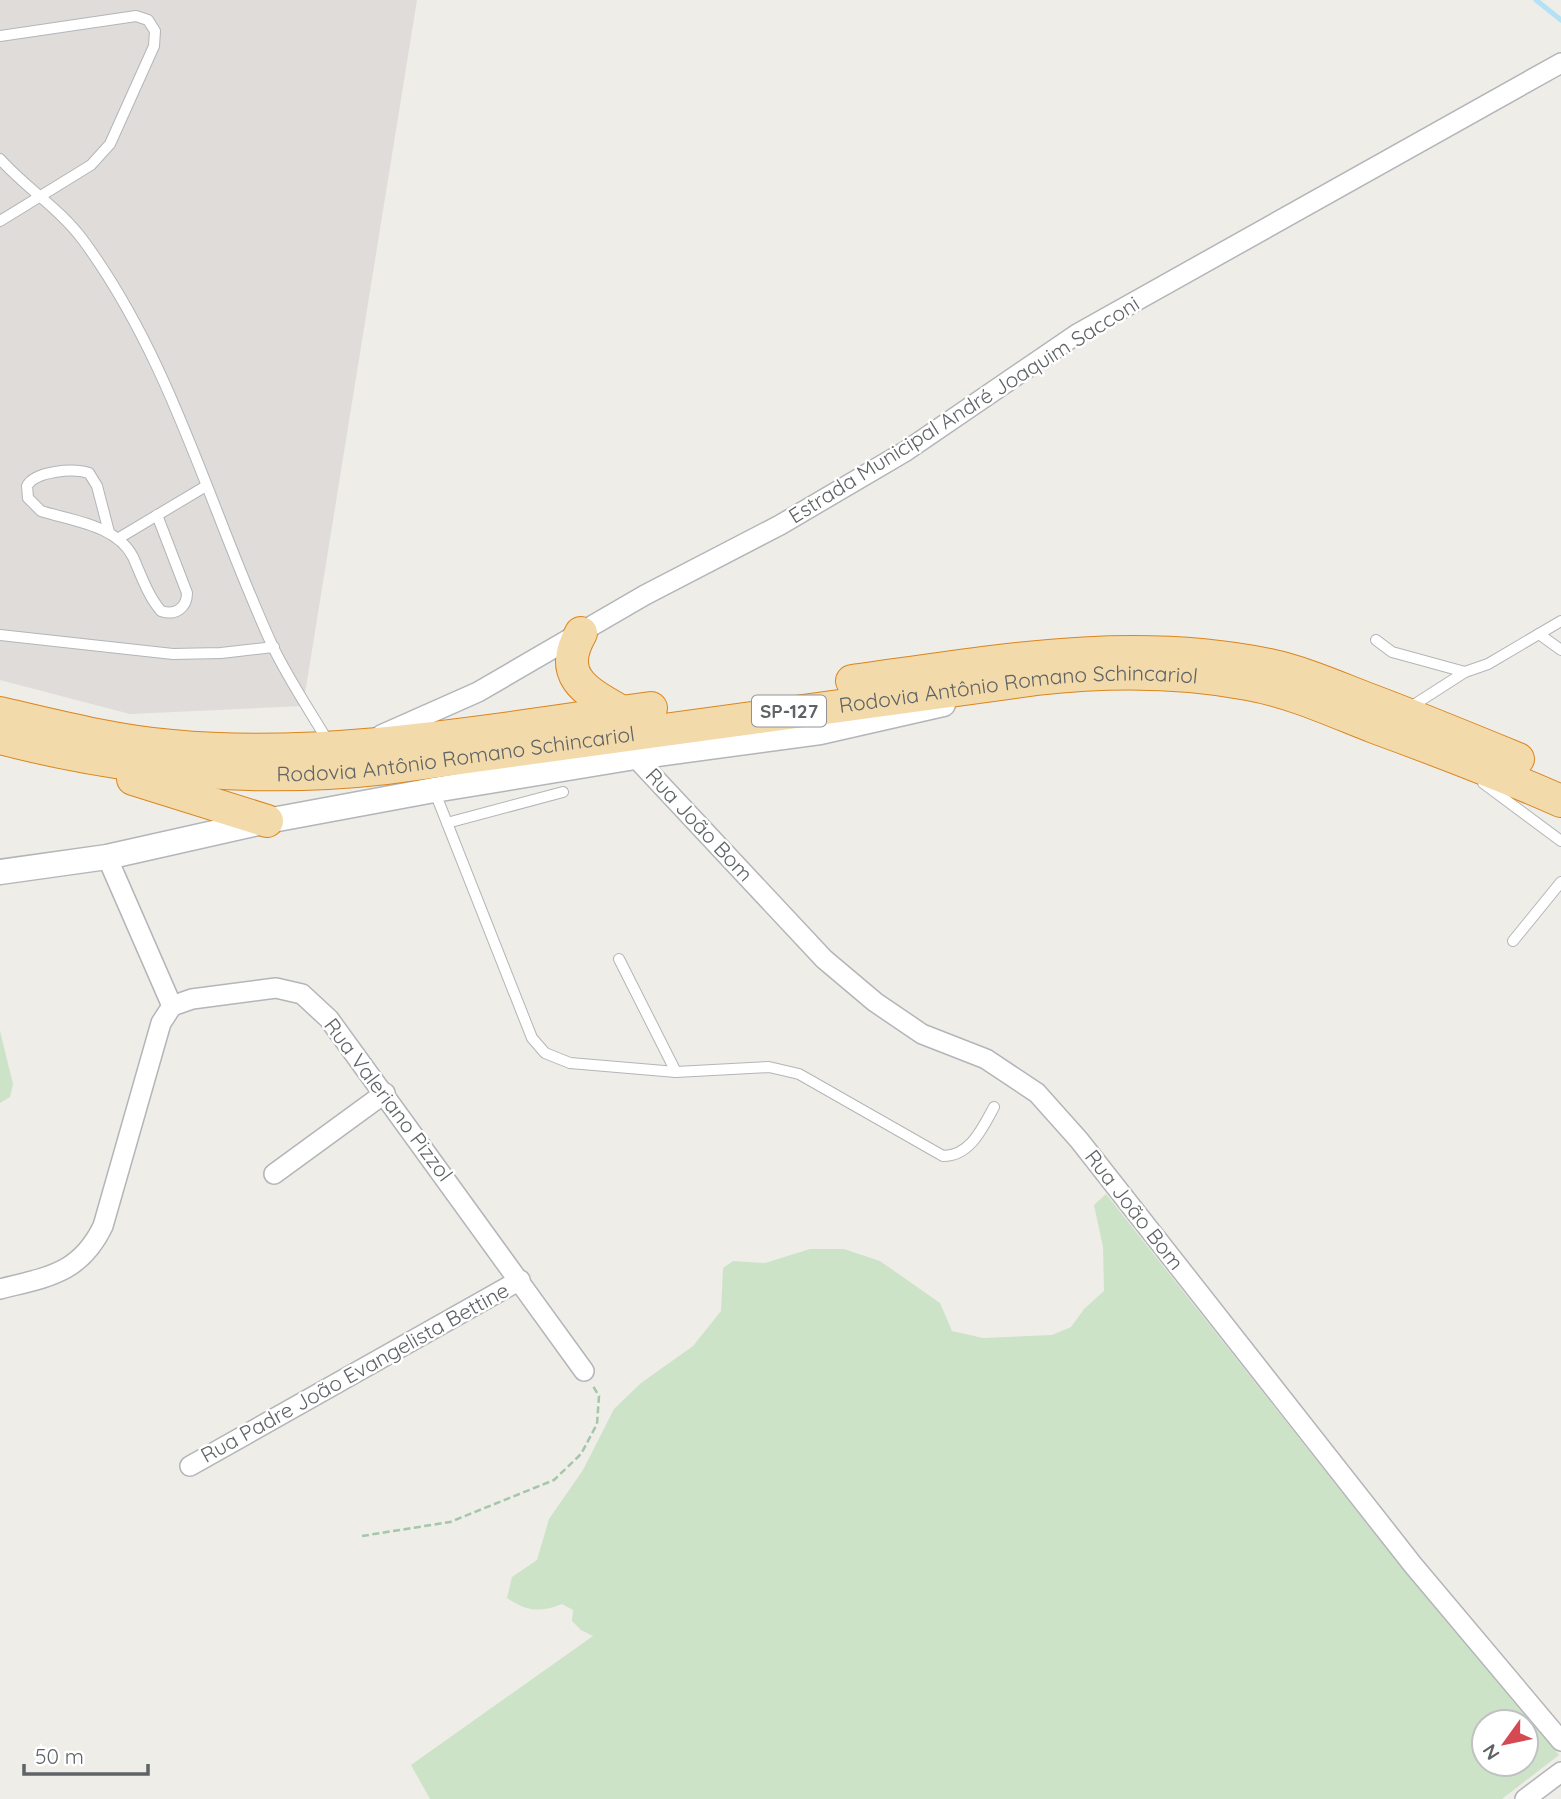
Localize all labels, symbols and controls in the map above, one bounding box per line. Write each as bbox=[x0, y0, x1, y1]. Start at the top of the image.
street label: Estrada Municipal André Joaquim Sacconi bbox=[783, 290, 1144, 528]
street label: Rodovia Antônio Romano Schincariol bbox=[837, 659, 1199, 718]
road number: SP-127 bbox=[752, 696, 826, 726]
street label: Rodovia Antônio Romano Schincariol bbox=[276, 720, 636, 786]
street label: Rua João Bom bbox=[641, 762, 759, 886]
street label: Rua Valeriano Pizzol bbox=[319, 1013, 459, 1186]
street label: Rua João Bom bbox=[1080, 1144, 1190, 1275]
street label: Rua Padre João Evangelista Bettine bbox=[196, 1276, 513, 1468]
north arrow bbox=[1470, 1708, 1540, 1778]
scale bar bbox=[24, 1732, 149, 1776]
text: N bbox=[1477, 1740, 1505, 1765]
text: 50 m bbox=[35, 1743, 84, 1769]

